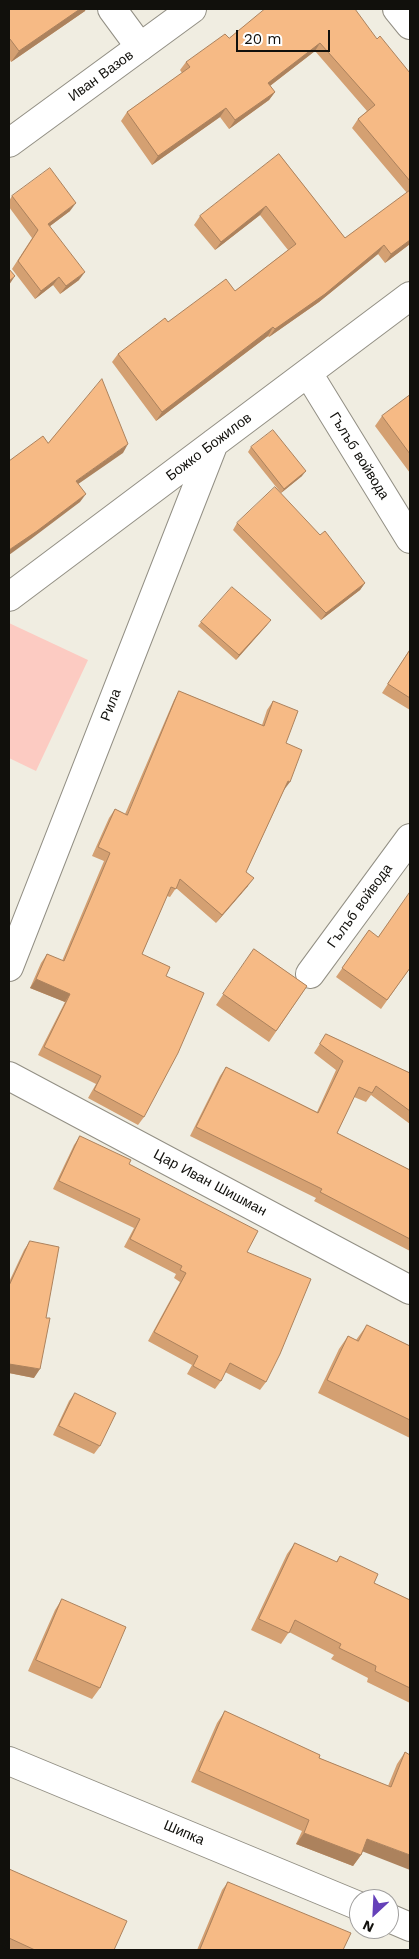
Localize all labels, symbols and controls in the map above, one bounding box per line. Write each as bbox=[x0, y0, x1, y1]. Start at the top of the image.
scale bar bbox=[239, 20, 333, 52]
text: 20 m bbox=[244, 30, 282, 48]
street label: Иван Вазов bbox=[65, 47, 137, 105]
street label: Божко Божилов bbox=[163, 409, 255, 485]
street label: Гълъб войвода bbox=[325, 409, 393, 503]
street label: Рила bbox=[97, 687, 125, 723]
street label: Гълъб войвода bbox=[324, 861, 396, 951]
street label: Цар Иван Шишман bbox=[151, 1146, 269, 1220]
street label: Шипка bbox=[161, 1817, 207, 1849]
north arrow bbox=[349, 1889, 399, 1939]
text: N bbox=[360, 1917, 376, 1936]

